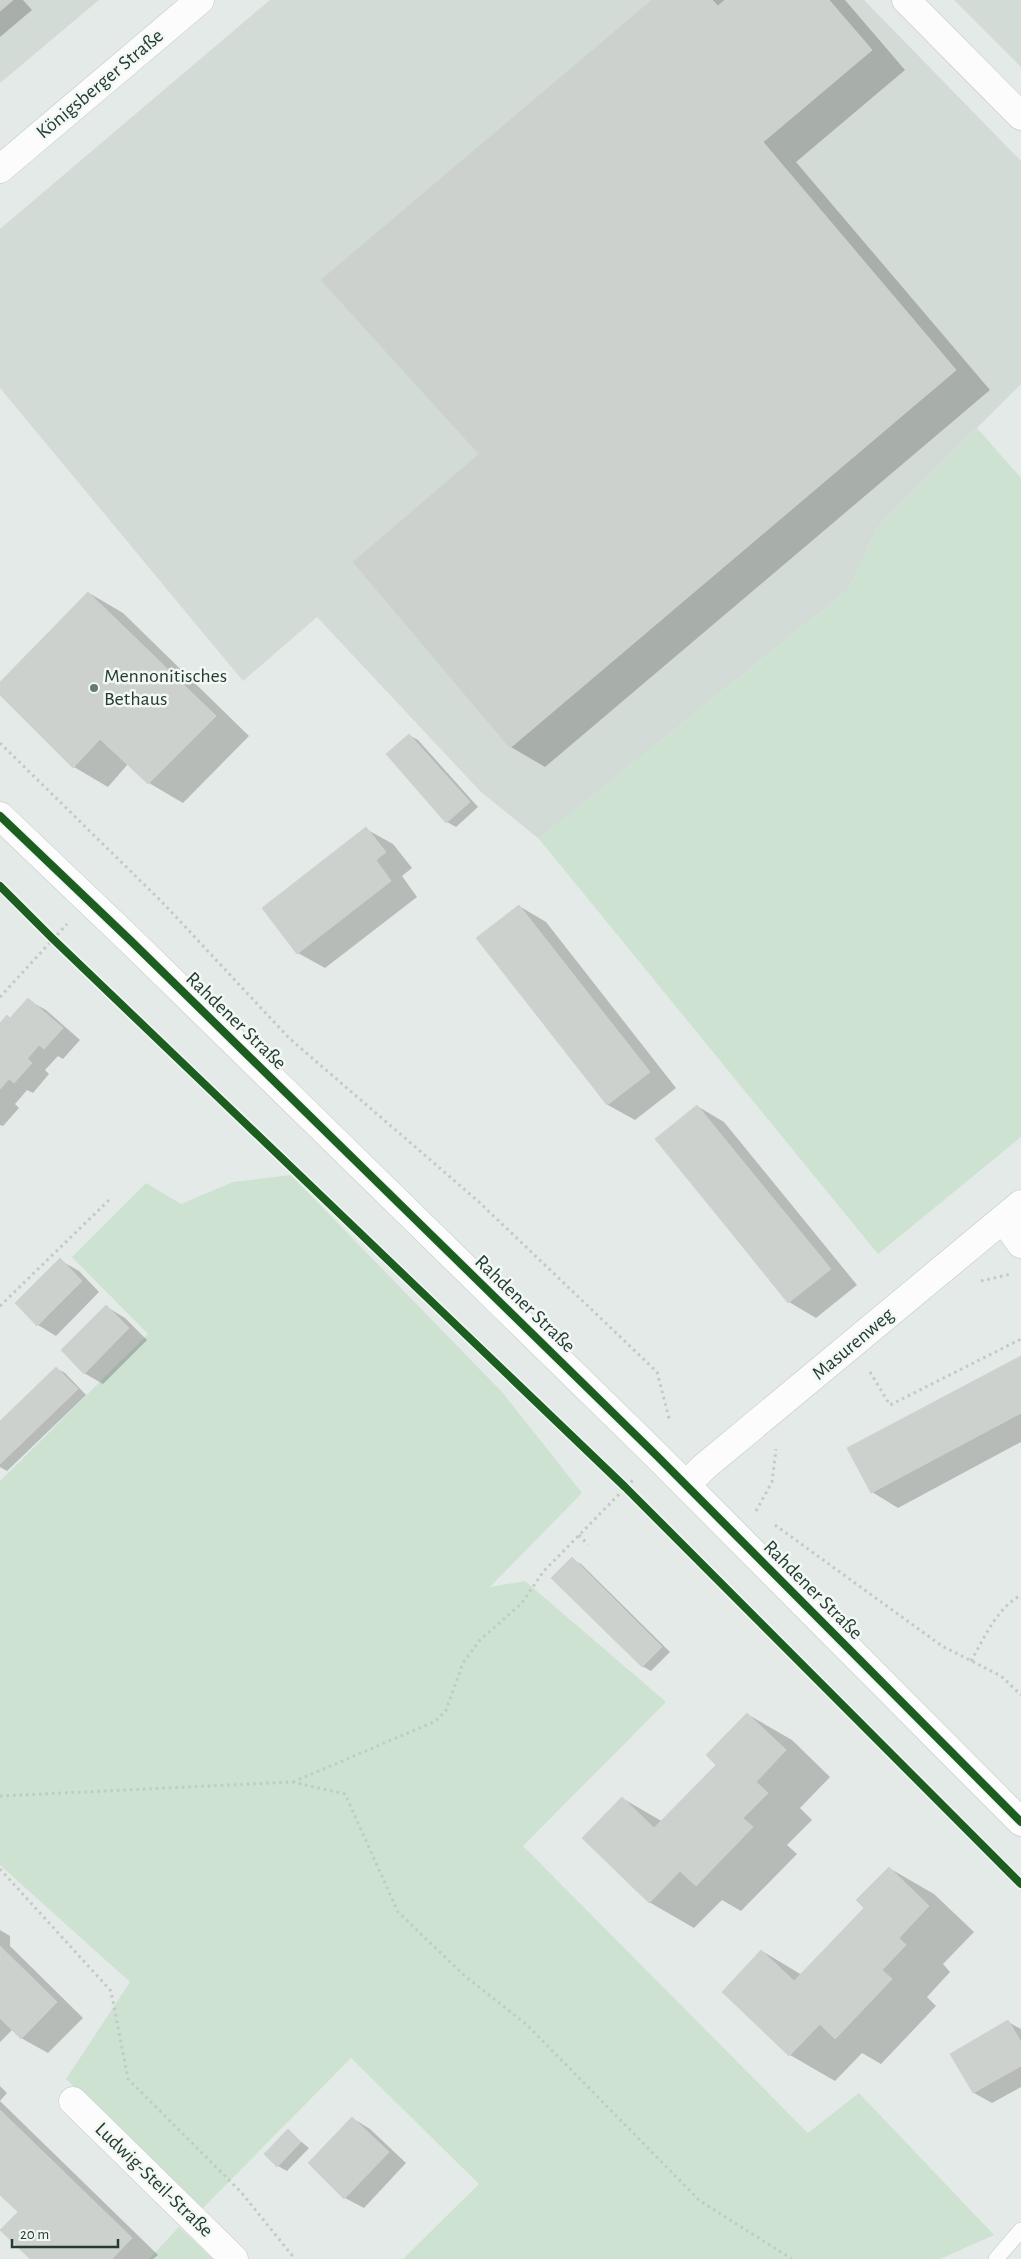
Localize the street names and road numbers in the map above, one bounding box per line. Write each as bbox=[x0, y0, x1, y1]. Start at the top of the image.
street label: Königsberger Straße bbox=[33, 25, 167, 143]
street label: Rahdener Straße bbox=[182, 968, 290, 1074]
street label: Rahdener Straße bbox=[471, 1251, 579, 1357]
street label: Masurenweg bbox=[808, 1304, 898, 1384]
street label: Rahdener Straße bbox=[760, 1537, 866, 1643]
street label: Ludwig-Steil-Straße bbox=[91, 2119, 217, 2241]

